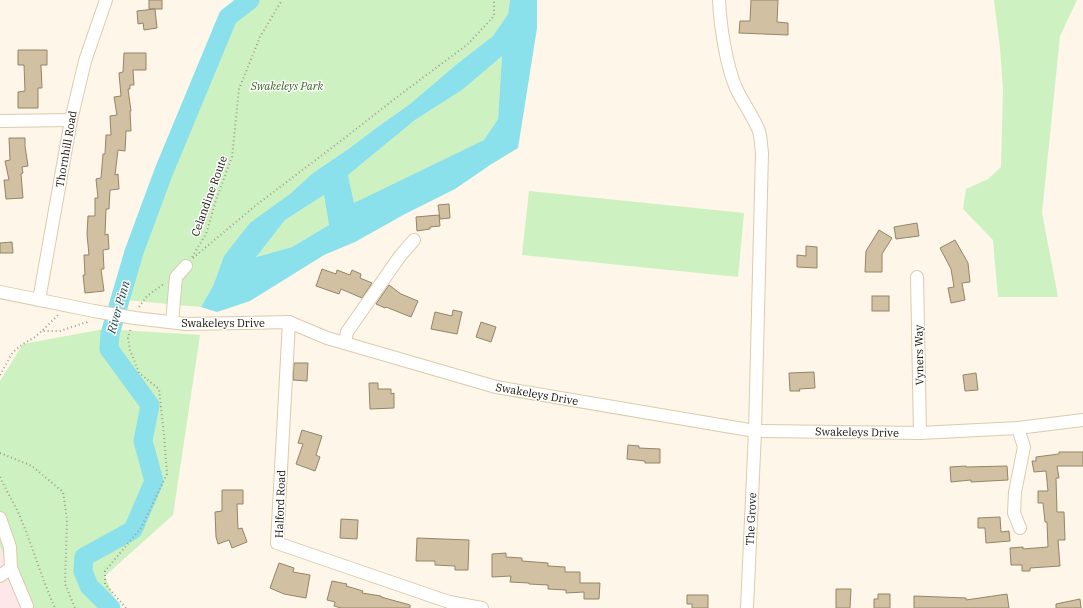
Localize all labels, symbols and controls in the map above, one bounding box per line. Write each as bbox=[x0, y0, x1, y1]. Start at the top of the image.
park label: Swakeleys Park bbox=[250, 79, 324, 93]
street label: Thornhill Road bbox=[52, 109, 80, 189]
street label: Celandine Route bbox=[188, 154, 230, 238]
water label: River Pinn bbox=[103, 279, 133, 336]
street label: Swakeleys Drive bbox=[181, 316, 265, 330]
street label: Vyners Way bbox=[911, 324, 927, 385]
street label: Swakeleys Drive bbox=[495, 380, 580, 408]
street label: Swakeleys Drive bbox=[815, 424, 899, 440]
street label: Halford Road bbox=[272, 469, 288, 538]
street label: The Grove bbox=[743, 492, 759, 546]

